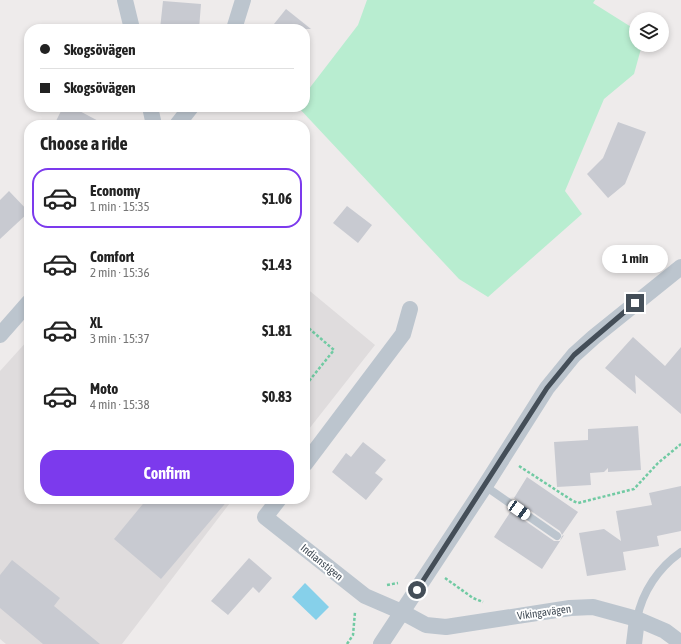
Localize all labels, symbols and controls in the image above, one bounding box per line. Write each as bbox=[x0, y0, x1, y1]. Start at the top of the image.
map controls bbox=[629, 12, 669, 52]
button: layers bbox=[629, 12, 669, 52]
text: Skogsövägen bbox=[64, 41, 136, 58]
text: Skogsövägen bbox=[64, 79, 136, 96]
text: Choose a ride bbox=[40, 133, 128, 154]
icon: car bbox=[42, 180, 78, 216]
text: Economy bbox=[90, 182, 140, 199]
text: $1.06 bbox=[262, 190, 292, 207]
text: 1 min · 15:35 bbox=[90, 199, 150, 214]
callout: 1 min bbox=[602, 245, 668, 273]
icon: car bbox=[42, 246, 78, 282]
text: Comfort bbox=[90, 248, 134, 265]
text: 1 min bbox=[622, 251, 648, 266]
text: $1.43 bbox=[262, 256, 292, 273]
text: 2 min · 15:36 bbox=[90, 265, 150, 280]
route end bbox=[626, 294, 644, 312]
icon: car bbox=[42, 312, 78, 348]
text: XL bbox=[90, 314, 103, 331]
text: $1.81 bbox=[262, 322, 292, 339]
text: 3 min · 15:37 bbox=[90, 331, 150, 346]
icon: car bbox=[42, 378, 78, 414]
text: Moto bbox=[90, 380, 118, 397]
text: $0.83 bbox=[262, 388, 292, 405]
text: 4 min · 15:38 bbox=[90, 397, 150, 412]
button: Confirm bbox=[40, 450, 294, 496]
car bbox=[506, 498, 532, 522]
street label: Indianstigen bbox=[298, 541, 346, 583]
route start bbox=[408, 581, 426, 599]
street label: Vikingavägen bbox=[516, 602, 572, 622]

